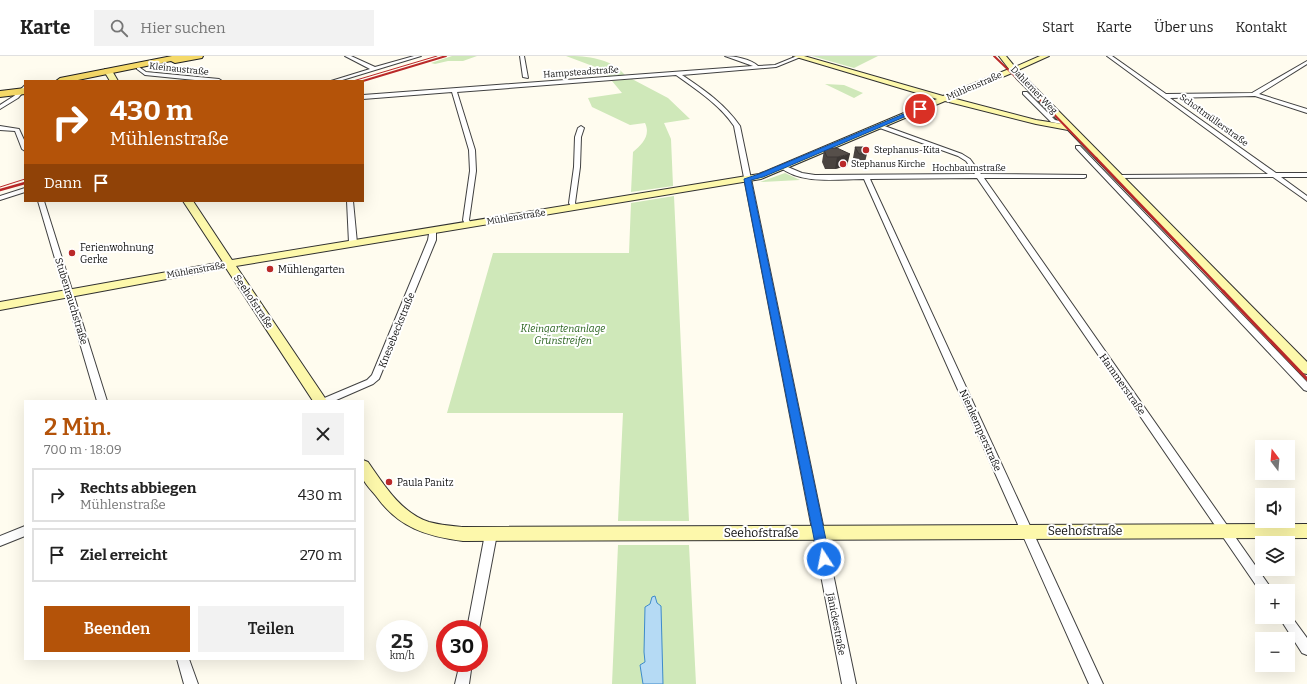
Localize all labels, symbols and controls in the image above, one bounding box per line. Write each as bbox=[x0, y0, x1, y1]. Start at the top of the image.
search box bbox=[94, 10, 374, 46]
text: Karte bbox=[20, 16, 70, 39]
icon: search bbox=[108, 17, 130, 39]
text: Hier suchen bbox=[140, 19, 226, 37]
text: Start bbox=[1042, 19, 1074, 36]
text: Karte bbox=[1096, 19, 1132, 36]
text: Über uns bbox=[1154, 19, 1213, 36]
text: Kontakt bbox=[1235, 19, 1287, 36]
street label: Kleinaustraße bbox=[149, 61, 209, 77]
street label: Hampsteadstraße bbox=[543, 64, 619, 80]
street label: Dahlemer Weg bbox=[1009, 64, 1059, 116]
street label: Mühlenstraße bbox=[945, 70, 1003, 102]
pin bbox=[903, 92, 937, 126]
street label: Schottmüllerstraße bbox=[1178, 92, 1250, 148]
text: 430 m bbox=[110, 94, 193, 127]
icon: right bbox=[44, 96, 96, 148]
icon: arrive bbox=[909, 98, 931, 120]
text: Mühlenstraße bbox=[110, 128, 229, 150]
marker: Stephanus-Kita bbox=[861, 145, 871, 155]
place label: Stephanus-Kita bbox=[874, 145, 940, 155]
marker: Stephanus Kirche bbox=[838, 159, 848, 169]
place label: Stephanus Kirche bbox=[851, 159, 925, 169]
street label: Hochbaumstraße bbox=[932, 163, 1006, 173]
icon: arrive bbox=[90, 172, 112, 194]
text: Dann bbox=[44, 174, 82, 192]
street label: Mühlenstraße bbox=[486, 207, 546, 227]
place label: Ferienwohnung Gerke bbox=[80, 242, 154, 266]
marker: Ferienwohnung Gerke bbox=[67, 248, 77, 258]
street label: Stubenrauchstraße bbox=[52, 256, 90, 346]
street label: Mühlenstraße bbox=[166, 260, 226, 280]
marker: Mühlengarten bbox=[265, 264, 275, 274]
place label: Mühlengarten bbox=[278, 264, 345, 276]
street label: Seehofstraße bbox=[231, 272, 276, 331]
street label: Knesebeckstraße bbox=[376, 291, 418, 370]
park label: Kleingartenanlage Grünstreifen bbox=[521, 323, 605, 347]
street label: Hammerstraße bbox=[1097, 352, 1148, 417]
street label: Nienkemperstraße bbox=[957, 387, 1004, 473]
text: 2 Min. bbox=[44, 413, 111, 441]
button: close bbox=[302, 413, 344, 455]
north arrow bbox=[1255, 440, 1295, 480]
map controls bbox=[1255, 440, 1295, 672]
text: 700 m · 18:09 bbox=[44, 442, 122, 457]
marker: Paula Panitz bbox=[384, 477, 394, 487]
place label: Paula Panitz bbox=[397, 477, 454, 489]
text: Rechts abbiegen bbox=[80, 479, 196, 497]
icon: right bbox=[46, 484, 68, 506]
text: 430 m bbox=[298, 486, 342, 504]
button: sound bbox=[1255, 488, 1295, 528]
text: Mühlenstraße bbox=[80, 497, 166, 512]
street label: Seehofstraße bbox=[1048, 524, 1122, 538]
street label: Seehofstraße bbox=[724, 526, 798, 540]
button: layers bbox=[1255, 536, 1295, 576]
position arrow bbox=[803, 538, 845, 580]
icon: arrive bbox=[46, 544, 68, 566]
text: Ziel erreicht bbox=[80, 546, 168, 564]
text: 270 m bbox=[300, 546, 342, 564]
button: + bbox=[1255, 584, 1295, 624]
street label: Jänickestraße bbox=[824, 591, 848, 656]
button: Beenden bbox=[44, 606, 190, 652]
button: Teilen bbox=[198, 606, 344, 652]
speed limit sign: 30 bbox=[436, 620, 488, 672]
text: 25 bbox=[391, 629, 413, 653]
button: − bbox=[1255, 632, 1295, 672]
text: km/h bbox=[390, 650, 414, 662]

